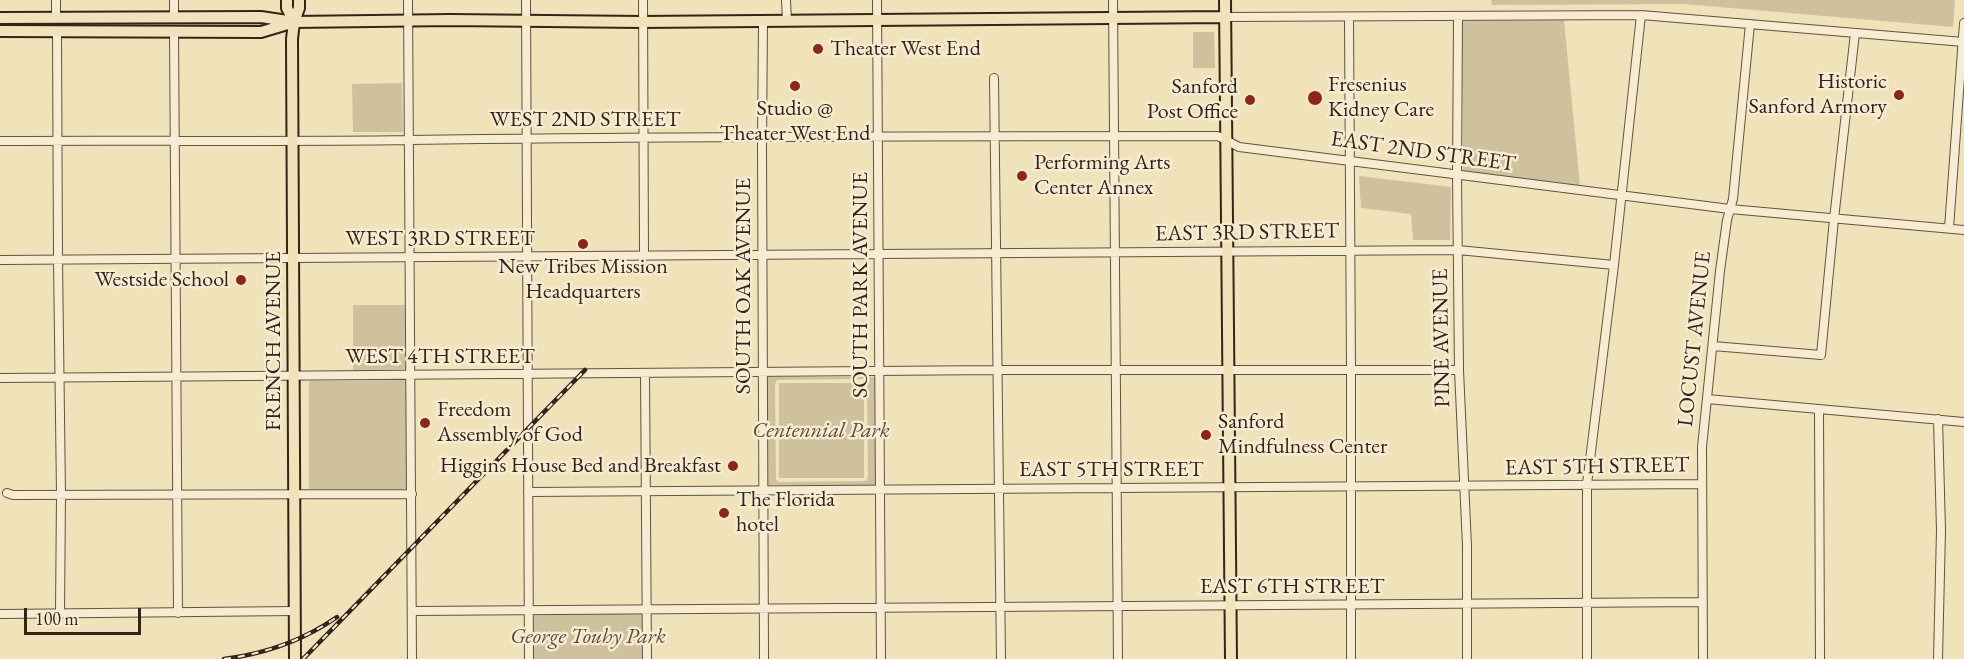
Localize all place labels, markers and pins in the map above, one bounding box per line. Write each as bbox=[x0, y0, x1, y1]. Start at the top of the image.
place label: Theater West End bbox=[830, 36, 981, 62]
marker: Theater West End bbox=[811, 42, 825, 56]
place label: Historic Sanford Armory bbox=[1749, 69, 1887, 120]
place label: Fresenius Kidney Care bbox=[1328, 72, 1434, 124]
place label: Sanford Post Office bbox=[1147, 74, 1238, 125]
marker: Studio @ Theater West End bbox=[788, 79, 802, 93]
marker: Historic Sanford Armory bbox=[1892, 88, 1906, 102]
marker: Fresenius Kidney Care bbox=[1306, 89, 1324, 107]
marker: Sanford Post Office bbox=[1243, 93, 1257, 107]
place label: Studio @ Theater West End bbox=[720, 96, 870, 148]
place label: Performing Arts Center Annex bbox=[1034, 150, 1170, 202]
marker: Performing Arts Center Annex bbox=[1015, 169, 1029, 183]
marker: New Tribes Mission Headquarters bbox=[576, 237, 590, 251]
place label: New Tribes Mission Headquarters bbox=[498, 254, 668, 306]
place label: Westside School bbox=[95, 267, 229, 293]
marker: Westside School bbox=[234, 273, 248, 287]
place label: Freedom Assembly of God bbox=[437, 397, 583, 448]
place label: Sanford Mindfulness Center bbox=[1218, 409, 1387, 460]
marker: Freedom Assembly of God bbox=[418, 416, 432, 430]
marker: Sanford Mindfulness Center bbox=[1199, 428, 1213, 442]
place label: Higgins House Bed and Breakfast bbox=[440, 453, 721, 479]
marker: Higgins House Bed and Breakfast bbox=[726, 459, 740, 473]
place label: The Florida hotel bbox=[736, 487, 835, 538]
marker: The Florida hotel bbox=[717, 506, 731, 520]

